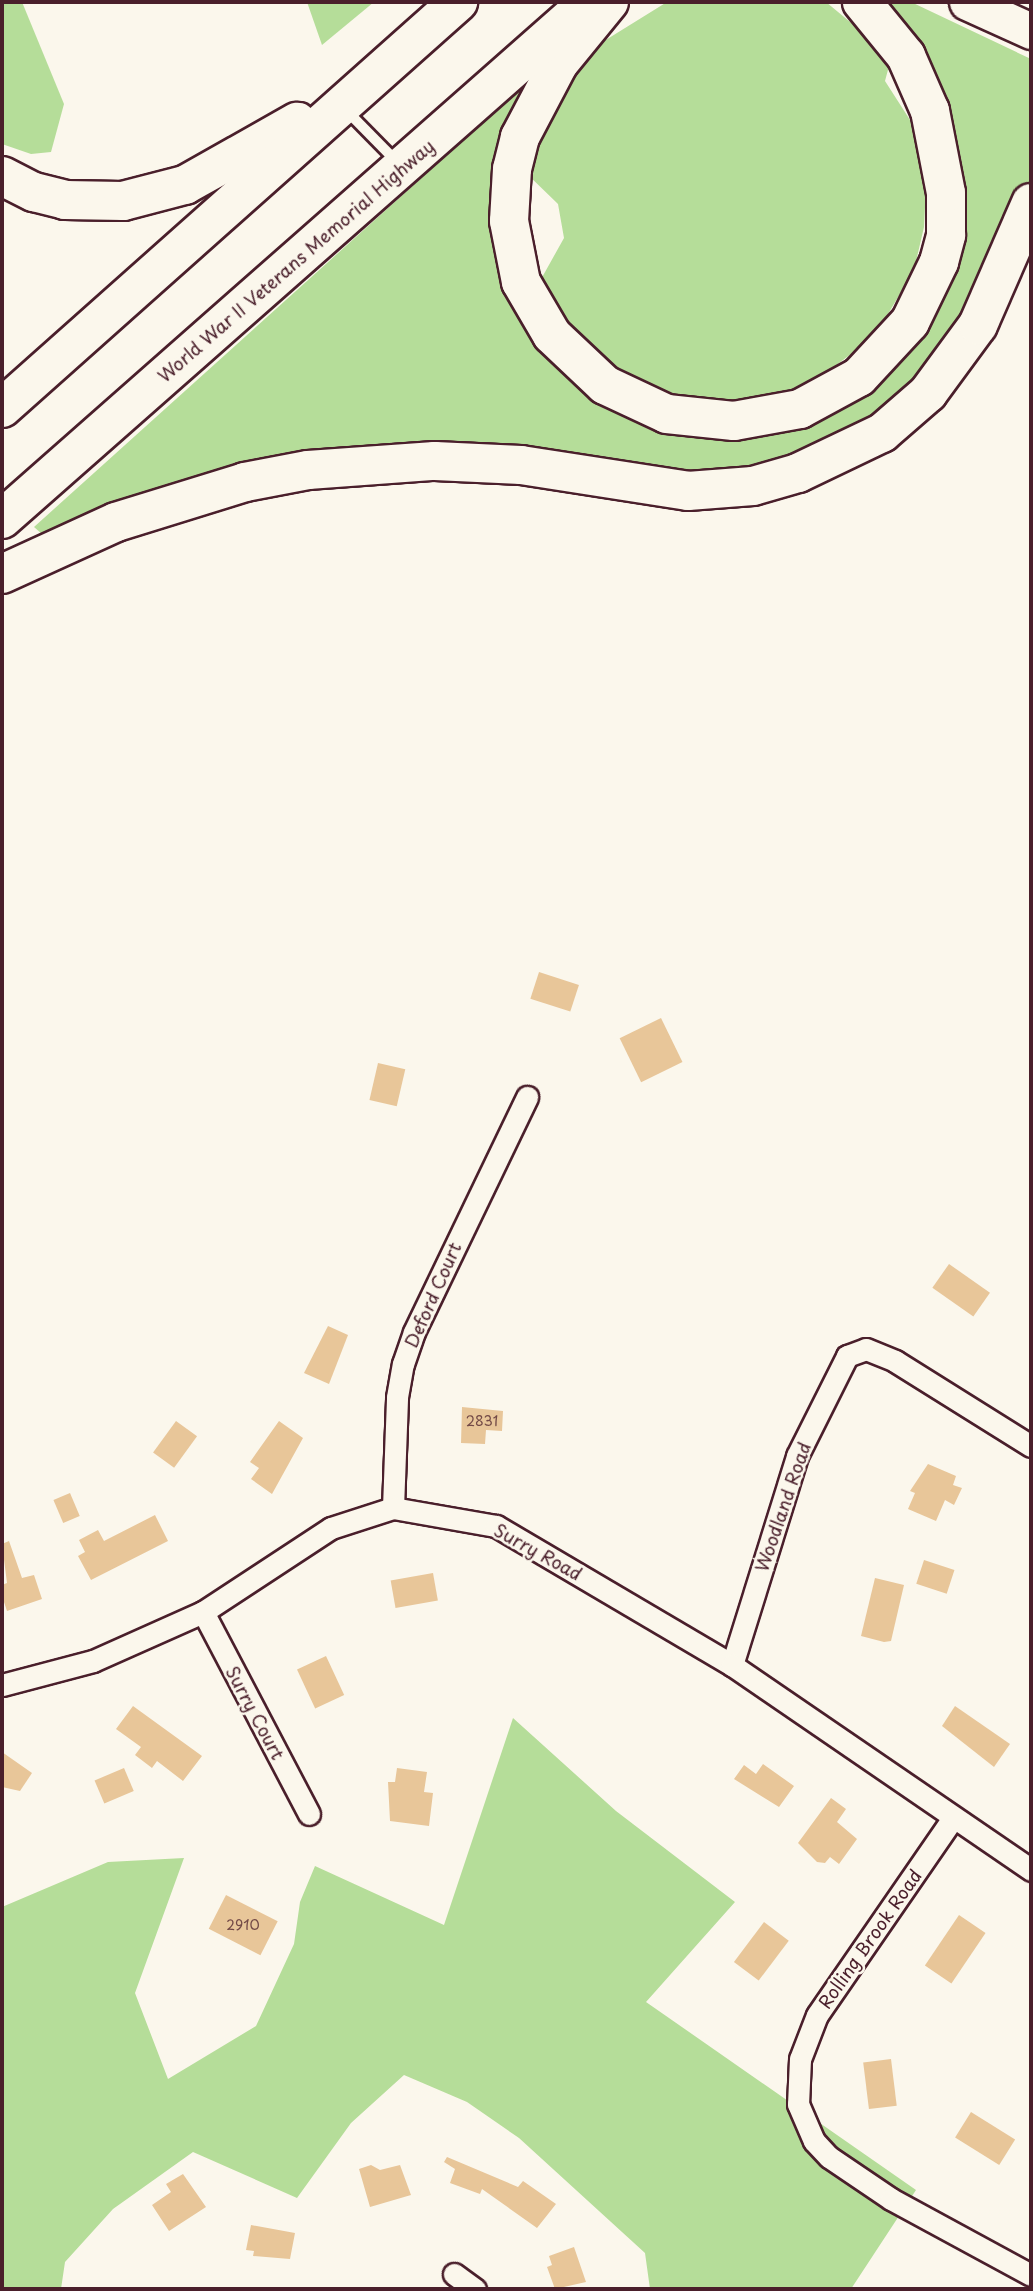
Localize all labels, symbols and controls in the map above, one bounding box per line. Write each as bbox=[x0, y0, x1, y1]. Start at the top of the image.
street label: World War II Veterans Memorial Highway bbox=[153, 134, 439, 388]
street label: Deford Court bbox=[400, 1239, 466, 1351]
house number: 2831 bbox=[466, 1413, 498, 1429]
street label: Woodland Road bbox=[751, 1440, 815, 1574]
street label: Surry Road bbox=[490, 1519, 586, 1585]
street label: Surry Court bbox=[221, 1662, 289, 1764]
street label: Rolling Brook Road bbox=[814, 1865, 926, 2013]
house number: 2910 bbox=[226, 1917, 260, 1933]

